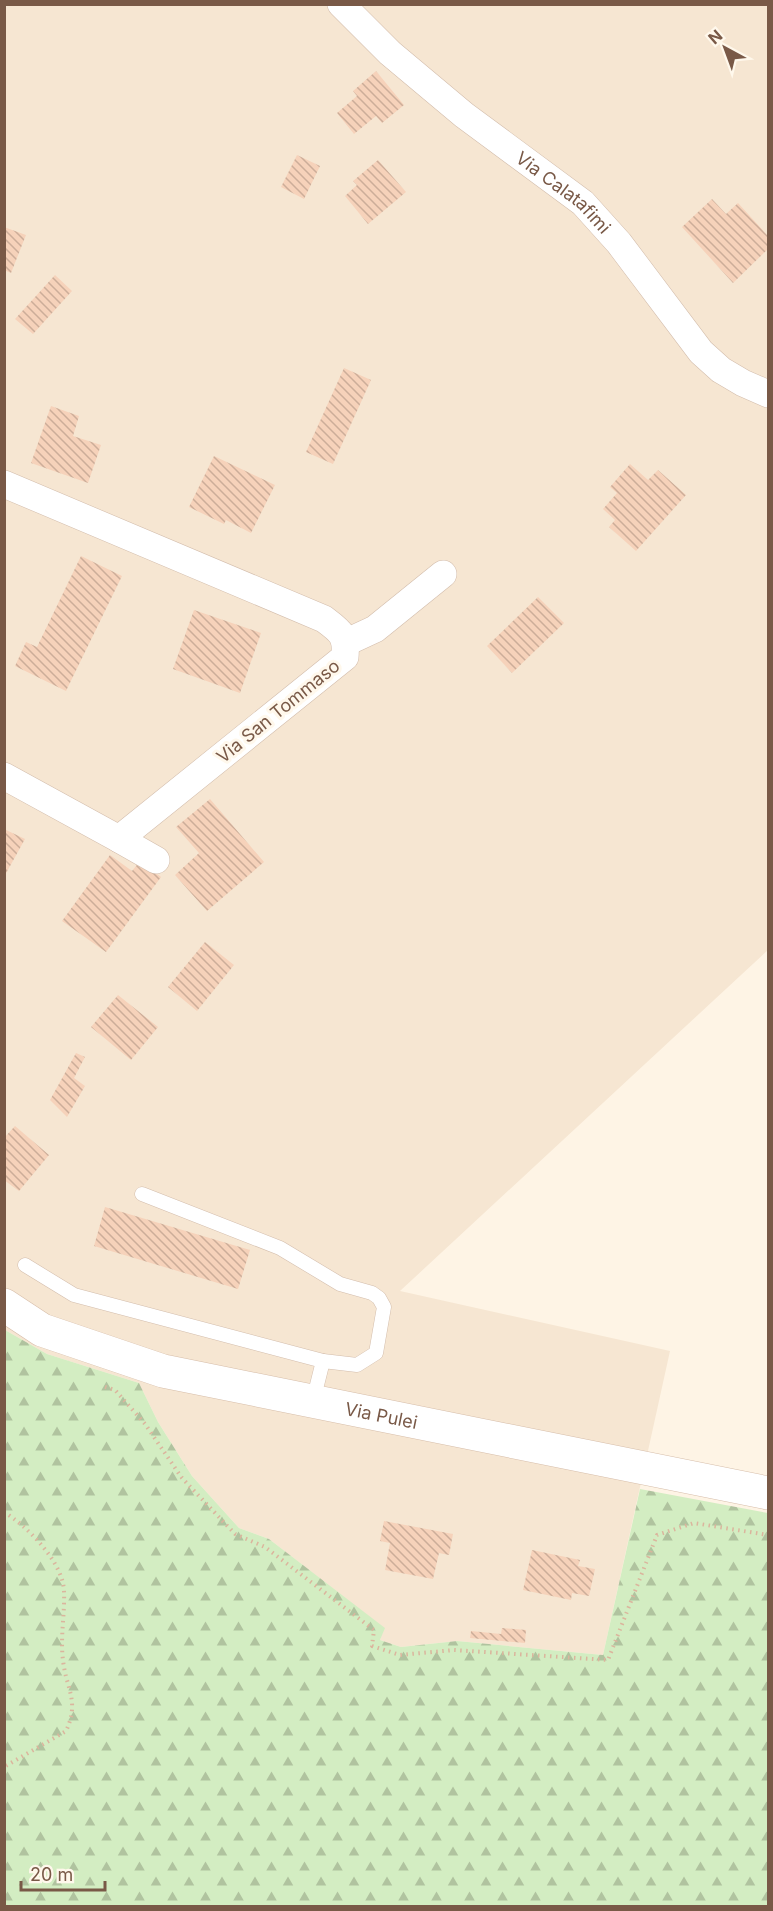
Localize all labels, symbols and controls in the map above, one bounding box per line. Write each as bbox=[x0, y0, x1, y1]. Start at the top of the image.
north arrow bbox=[695, 18, 755, 78]
text: N bbox=[704, 25, 726, 48]
street label: Via Calatafimi bbox=[512, 147, 615, 237]
street label: Via San Tommaso bbox=[212, 655, 344, 767]
street label: Via Pulei bbox=[343, 1397, 419, 1433]
scale bar bbox=[21, 1854, 105, 1892]
text: 20 m bbox=[30, 1864, 73, 1885]

